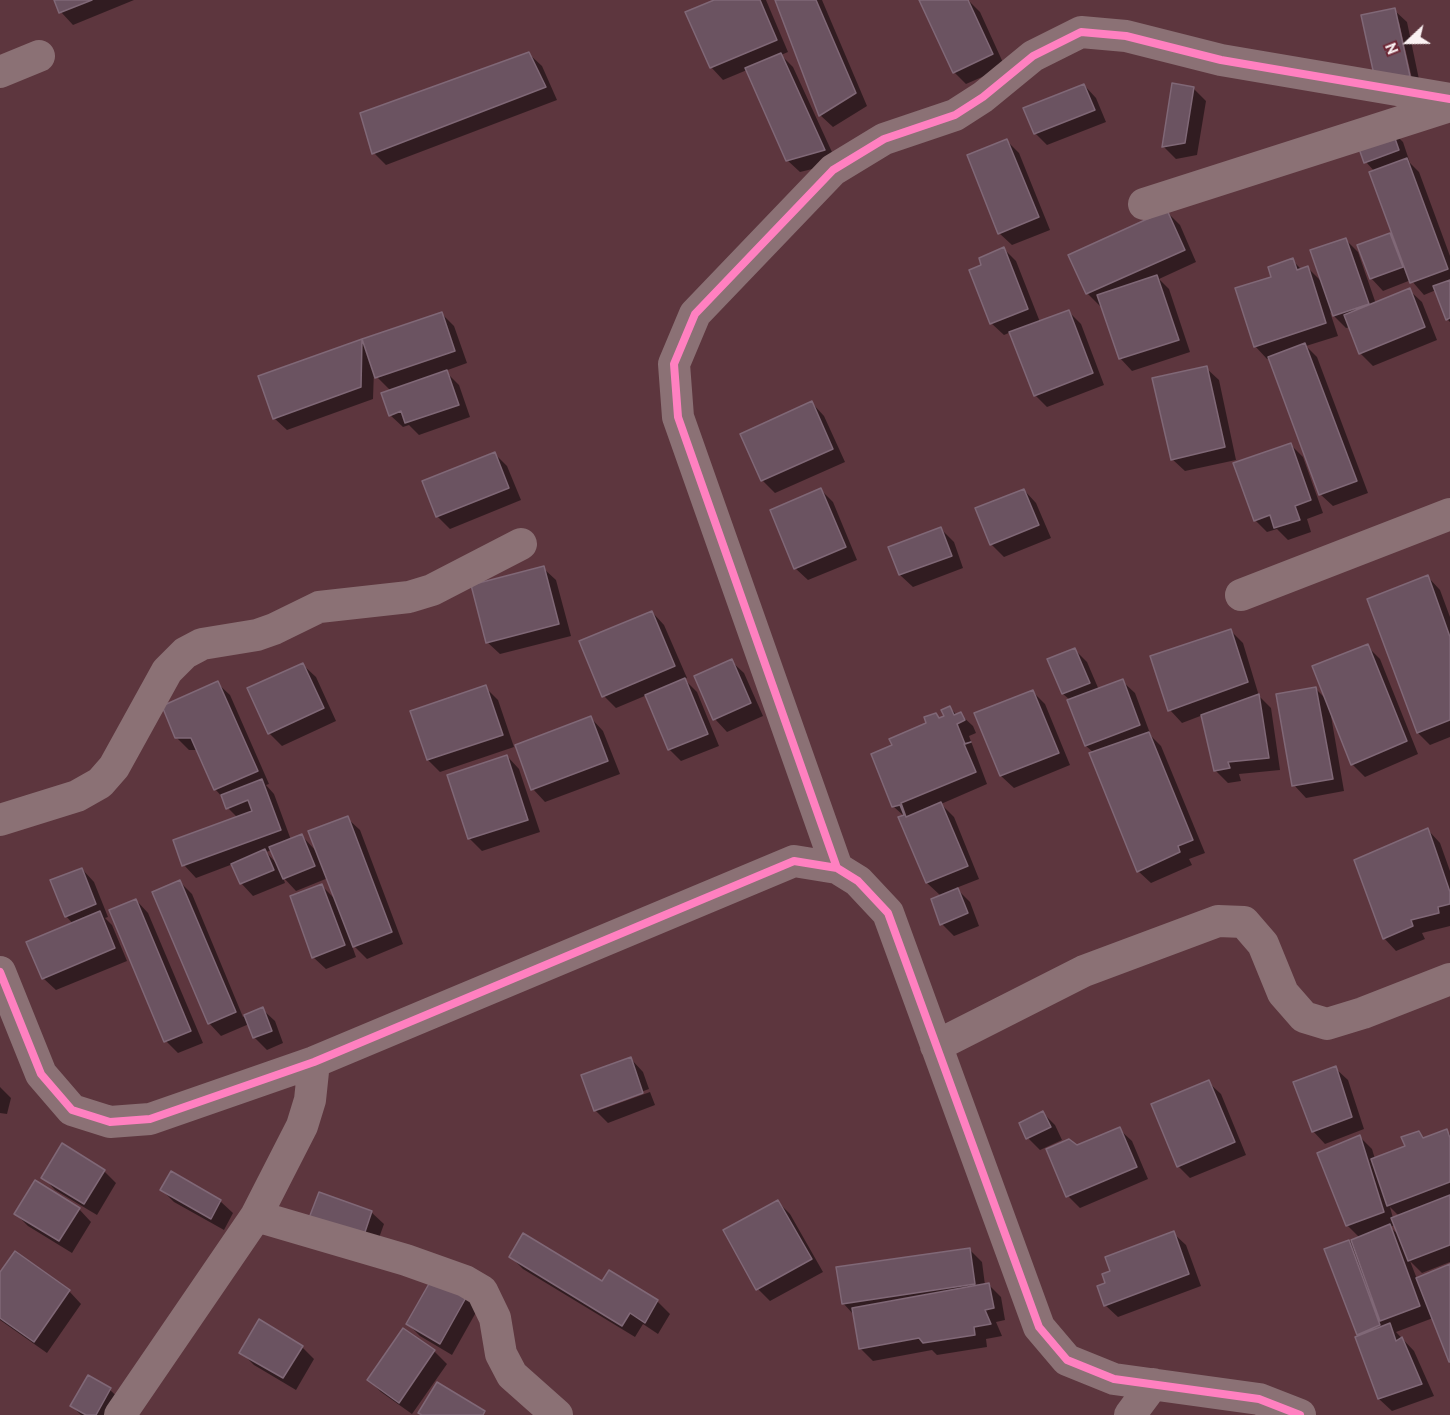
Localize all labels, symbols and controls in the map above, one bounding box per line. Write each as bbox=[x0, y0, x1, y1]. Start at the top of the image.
north arrow bbox=[1378, 12, 1438, 72]
text: N bbox=[1380, 40, 1403, 57]

